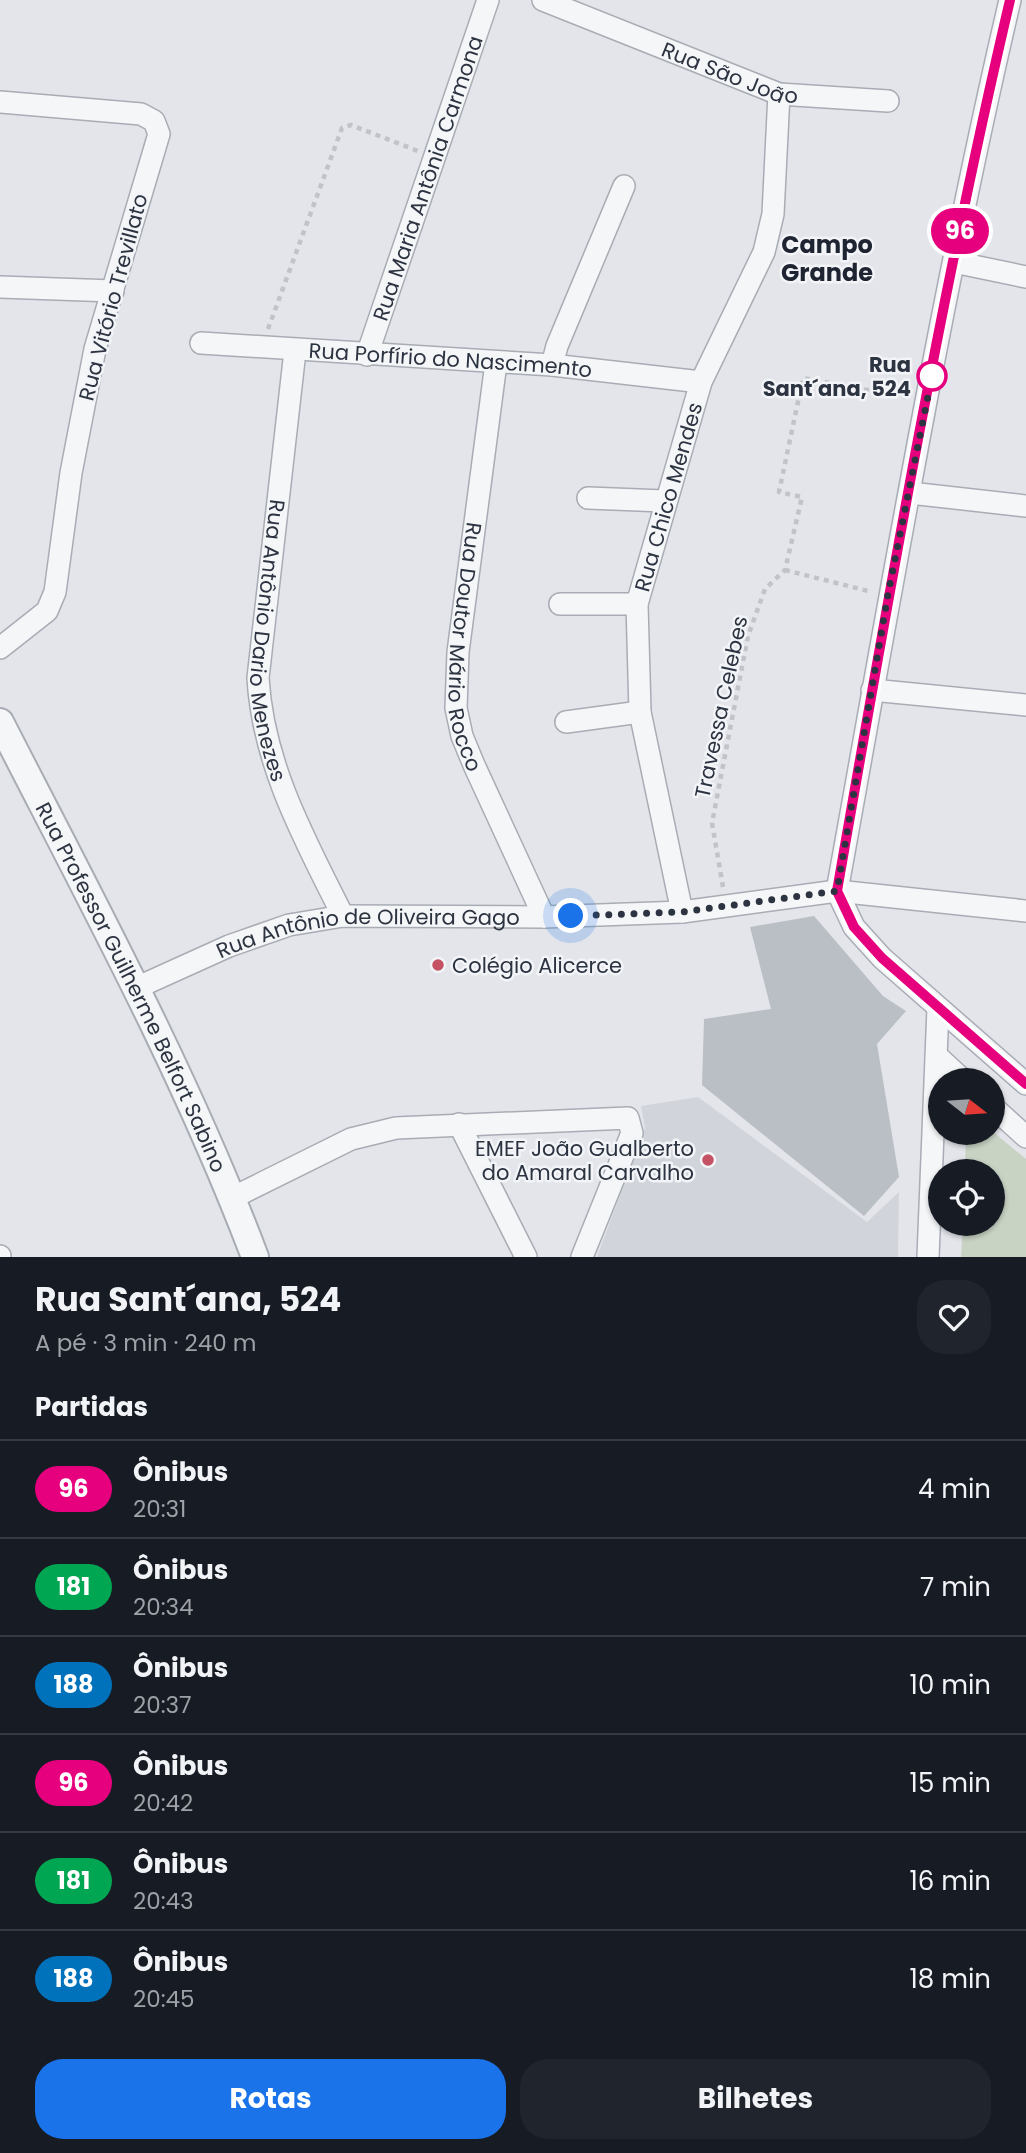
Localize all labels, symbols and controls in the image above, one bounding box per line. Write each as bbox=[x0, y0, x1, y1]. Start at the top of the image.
street label: Rua Maria Antônia Carmona bbox=[365, 32, 489, 324]
street label: Rua São João bbox=[658, 34, 799, 110]
street label: Rua Vitório Trevillato bbox=[71, 190, 155, 404]
line badge: 96 bbox=[928, 208, 992, 254]
text: 96 bbox=[945, 214, 975, 247]
district label: Campo Grande bbox=[781, 228, 873, 289]
street label: Rua Porfírio do Nascimento bbox=[308, 335, 594, 384]
place label: Rua Sant´ana, 524 bbox=[763, 350, 911, 403]
marker: Rua Sant´ana, 524 bbox=[917, 361, 947, 391]
street label: Rua Chico Mendes bbox=[627, 399, 709, 595]
street label: Rua Antônio Dario Menezes bbox=[243, 498, 294, 785]
street label: Rua Doutor Mário Rocco bbox=[442, 521, 489, 776]
street label: Travessa Celebes bbox=[688, 613, 754, 801]
street label: Rua Professor Guilherme Belfort Sabino bbox=[29, 797, 234, 1177]
your location bbox=[553, 898, 588, 933]
street label: Rua Antônio de Oliveira Gago bbox=[211, 902, 520, 965]
place label: Colégio Alicerce bbox=[452, 951, 622, 980]
marker: Colégio Alicerce bbox=[430, 957, 446, 973]
north arrow bbox=[928, 1068, 1004, 1144]
map controls bbox=[928, 1068, 1005, 1236]
place label: EMEF João Gualberto do Amaral Carvalho bbox=[475, 1134, 694, 1187]
marker: EMEF João Gualberto do Amaral Carvalho bbox=[700, 1152, 716, 1168]
button: locate bbox=[928, 1159, 1005, 1236]
text: Rua Sant´ana, 524 bbox=[35, 1276, 341, 1323]
button: heart bbox=[917, 1280, 991, 1354]
text: A pé · 3 min · 240 m bbox=[35, 1327, 257, 1359]
text: Partidas bbox=[35, 1389, 148, 1425]
text: Ônibus bbox=[133, 1454, 228, 1490]
text: 4 min bbox=[918, 1471, 991, 1507]
text: 96 bbox=[58, 1472, 89, 1505]
text: 20:31 bbox=[133, 1493, 186, 1525]
text: Ônibus bbox=[133, 1552, 228, 1588]
text: 7 min bbox=[920, 1569, 991, 1605]
text: 181 bbox=[57, 1570, 90, 1603]
text: 20:34 bbox=[133, 1591, 194, 1623]
text: Ônibus bbox=[133, 1650, 228, 1686]
text: 10 min bbox=[910, 1667, 991, 1703]
text: 188 bbox=[53, 1668, 94, 1701]
text: 20:37 bbox=[133, 1689, 192, 1721]
text: Ônibus bbox=[133, 1748, 228, 1784]
text: 15 min bbox=[910, 1765, 991, 1801]
text: 96 bbox=[58, 1766, 89, 1799]
text: 20:42 bbox=[133, 1787, 193, 1819]
text: Ônibus bbox=[133, 1846, 228, 1882]
text: 16 min bbox=[909, 1863, 991, 1899]
text: 181 bbox=[57, 1864, 90, 1897]
text: 20:43 bbox=[133, 1885, 194, 1917]
text: Ônibus bbox=[133, 1944, 228, 1980]
text: 18 min bbox=[910, 1961, 991, 1997]
text: 188 bbox=[53, 1962, 94, 1995]
text: 20:45 bbox=[133, 1983, 194, 2015]
button: Rotas bbox=[35, 2059, 506, 2139]
button: Bilhetes bbox=[520, 2059, 991, 2139]

